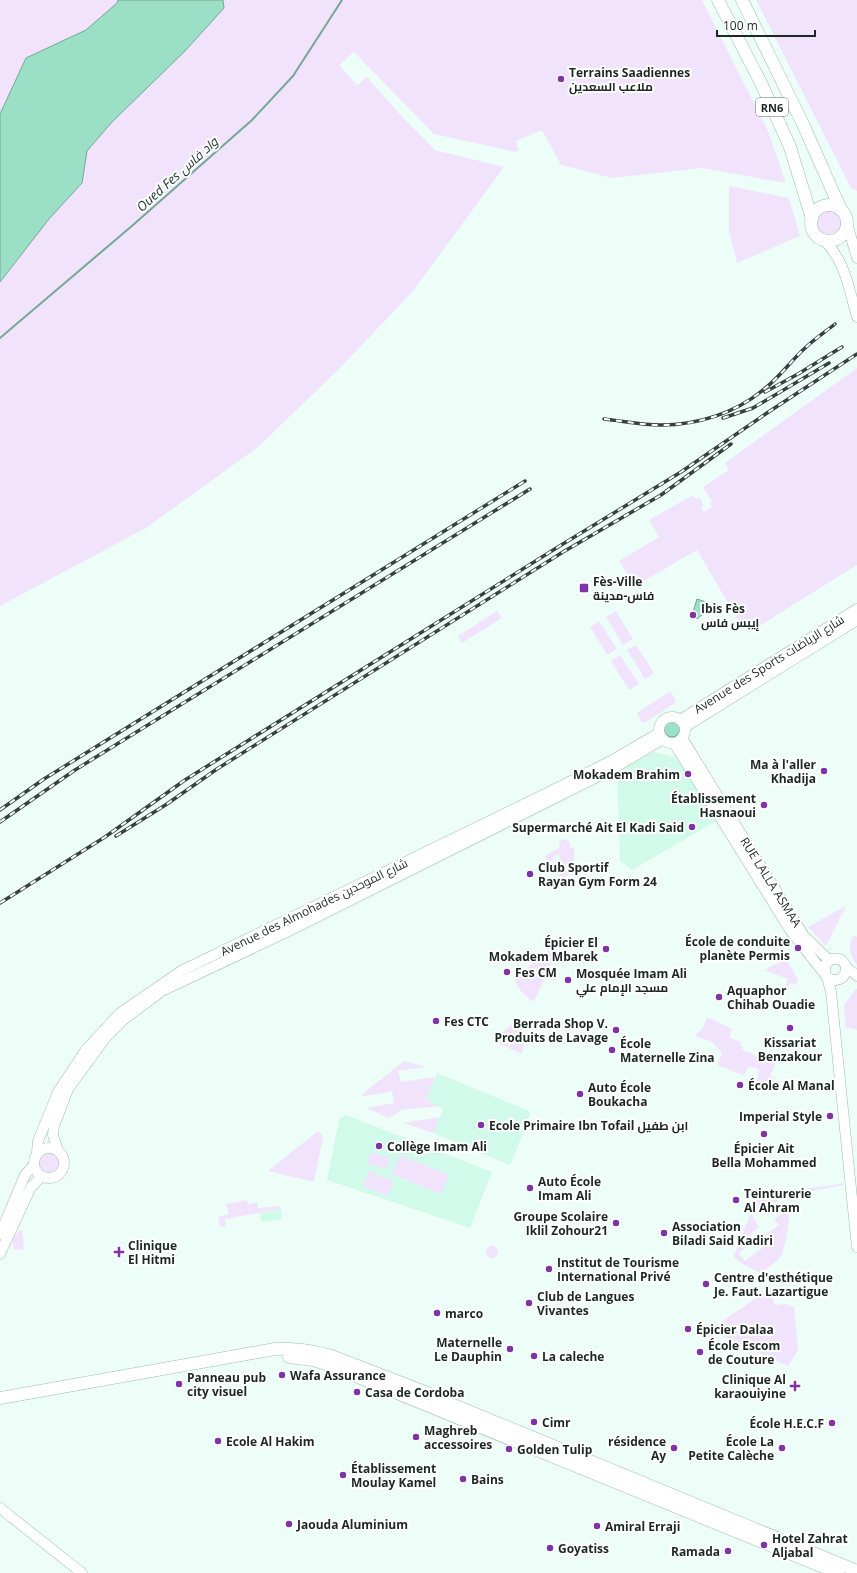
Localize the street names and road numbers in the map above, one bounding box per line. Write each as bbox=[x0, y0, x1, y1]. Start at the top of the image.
road number: RN6 bbox=[756, 98, 788, 116]
street label: Avenue des Sports شارع الرياضات bbox=[691, 611, 847, 717]
street label: RUE LALLA ASMAA bbox=[736, 834, 806, 931]
street label: Avenue des Almohades شارع الموحدين bbox=[218, 854, 411, 960]

